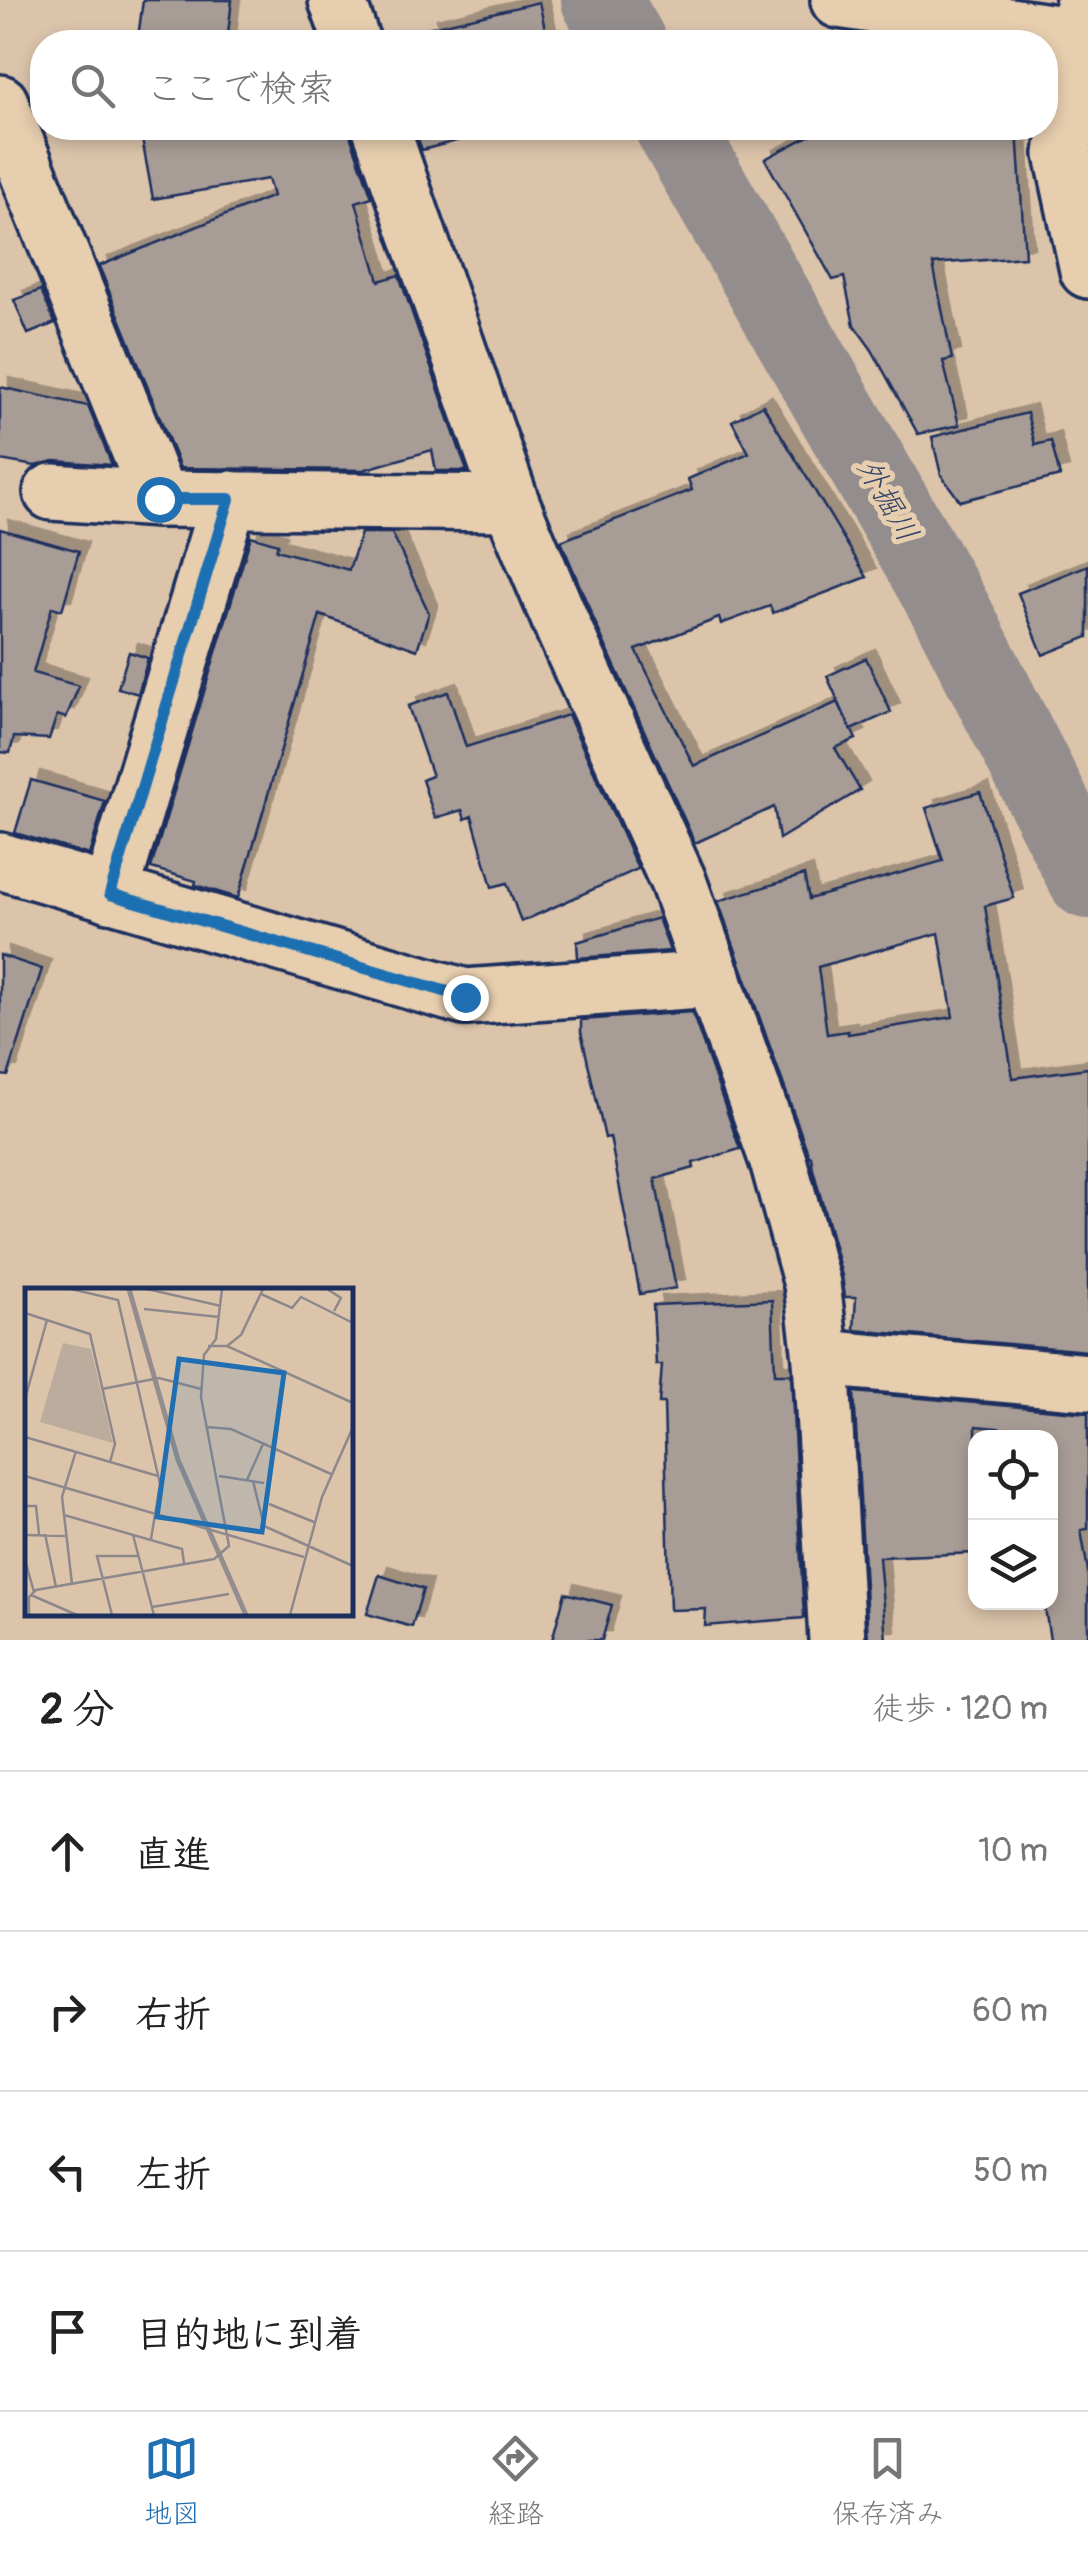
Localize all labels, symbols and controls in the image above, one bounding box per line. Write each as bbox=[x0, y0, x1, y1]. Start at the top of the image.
search box bbox=[30, 30, 1058, 140]
icon: search bbox=[65, 58, 120, 113]
text: ここで検索 bbox=[145, 65, 335, 113]
water label: 外掘川 bbox=[849, 452, 926, 548]
route start bbox=[137, 477, 183, 523]
route end bbox=[443, 975, 489, 1021]
inset map bbox=[25, 1288, 352, 1615]
map controls bbox=[968, 1430, 1058, 1610]
button: locate bbox=[968, 1430, 1058, 1520]
button: layers bbox=[968, 1520, 1058, 1610]
text: 2 分 bbox=[40, 1684, 115, 1736]
text: 徒歩 · 120 m bbox=[872, 1689, 1048, 1729]
icon: ahead bbox=[40, 1824, 95, 1879]
text: 直進 bbox=[135, 1831, 211, 1879]
text: 10 m bbox=[978, 1831, 1048, 1871]
icon: right bbox=[40, 1984, 95, 2039]
text: 右折 bbox=[135, 1991, 211, 2039]
text: 60 m bbox=[972, 1991, 1048, 2031]
icon: left bbox=[40, 2144, 95, 2199]
text: 左折 bbox=[135, 2151, 211, 2199]
text: 50 m bbox=[973, 2151, 1048, 2191]
icon: arrive bbox=[40, 2304, 95, 2359]
text: 目的地に到着 bbox=[135, 2311, 363, 2359]
tab: 地図 bbox=[144, 2431, 200, 2532]
tab: 経路 bbox=[488, 2431, 544, 2532]
tab: 保存済み bbox=[832, 2431, 944, 2532]

